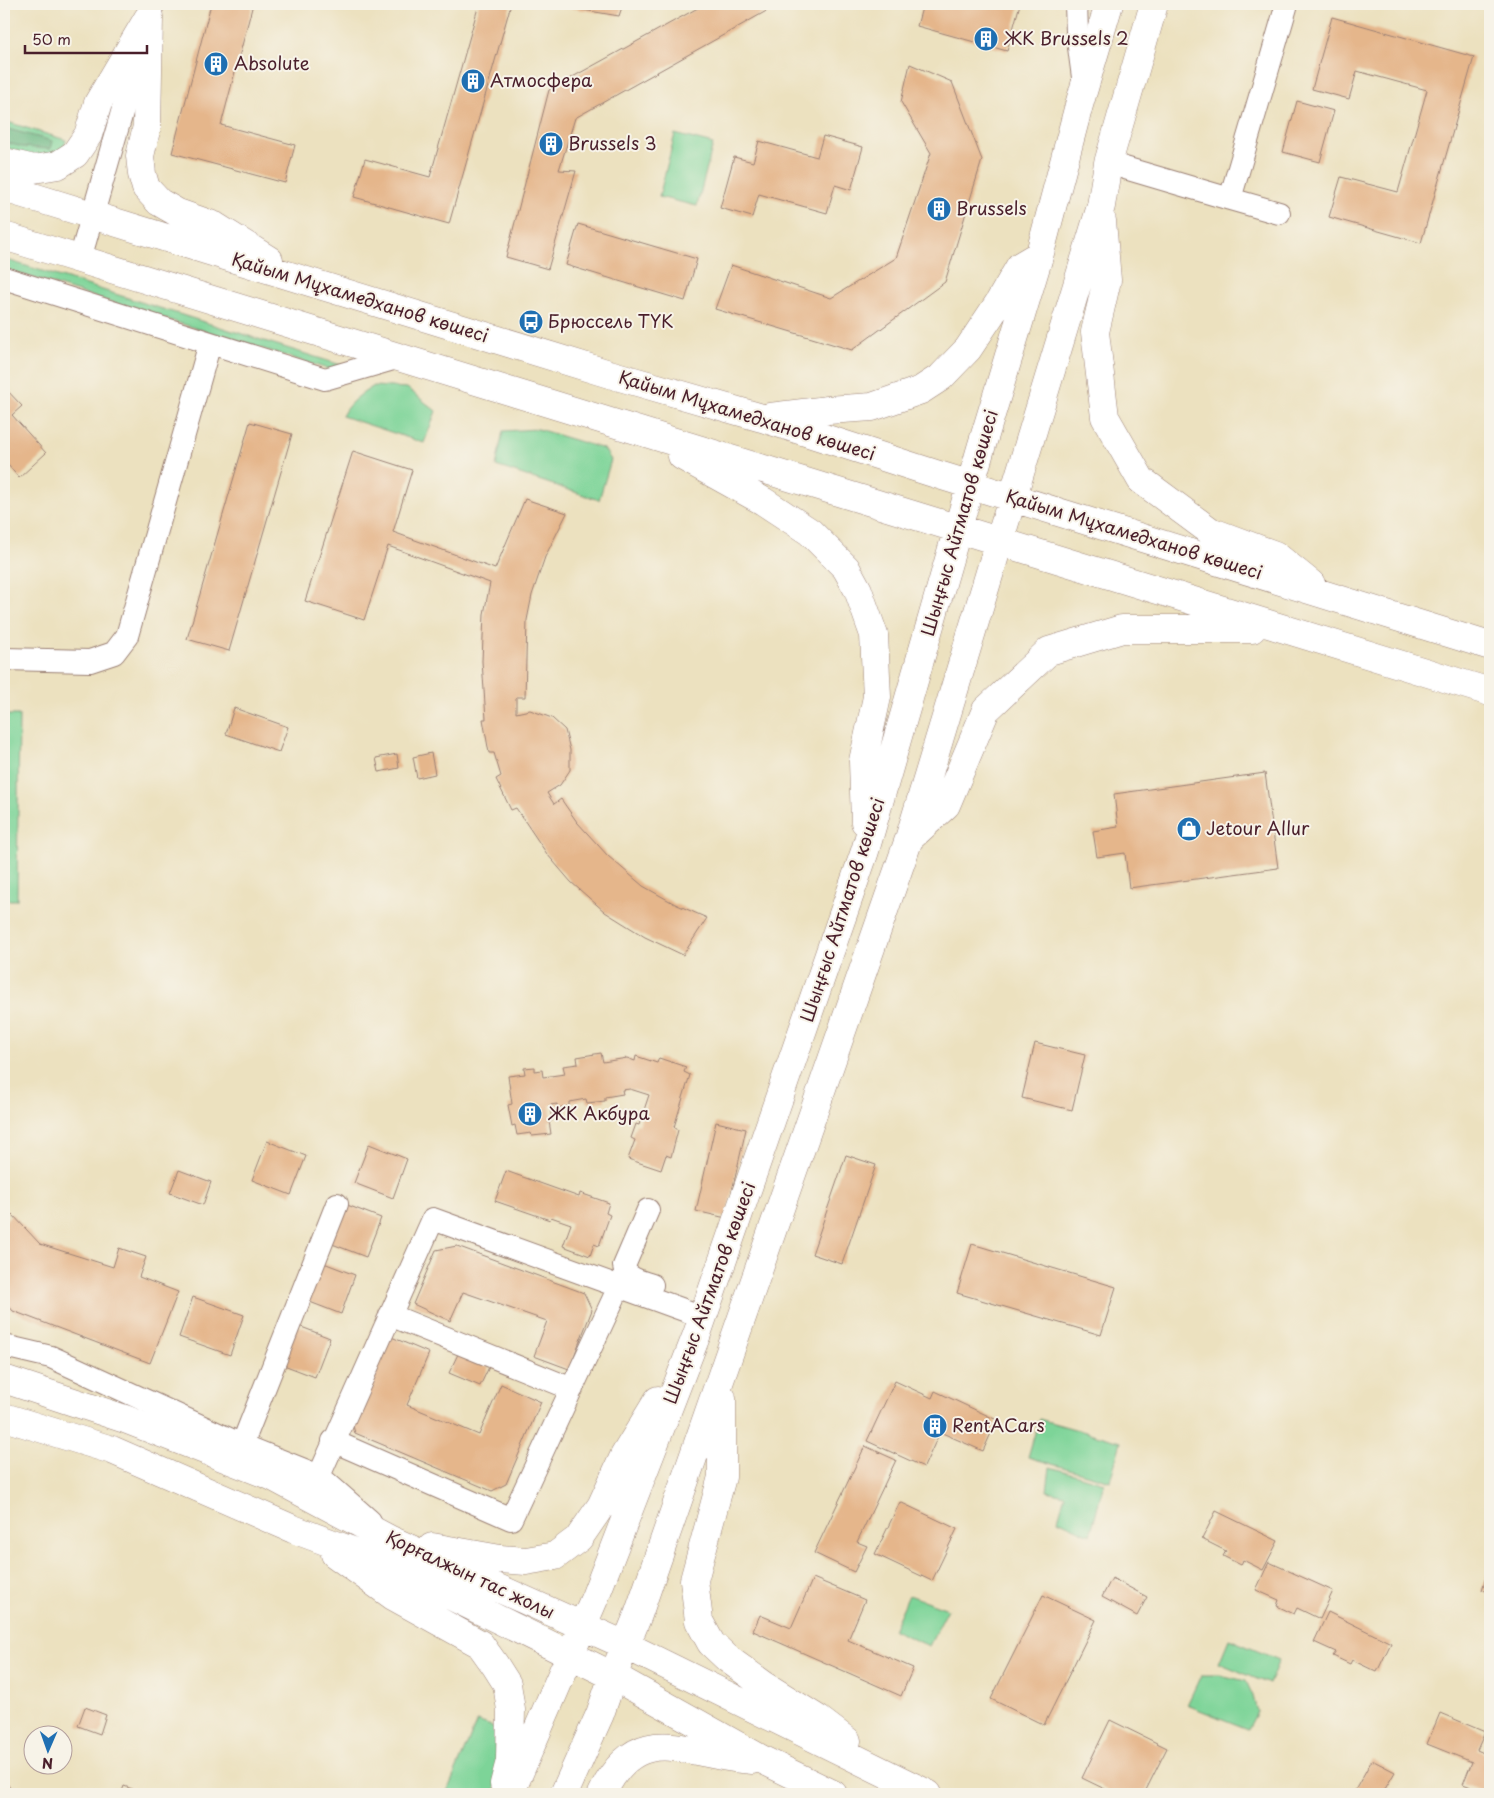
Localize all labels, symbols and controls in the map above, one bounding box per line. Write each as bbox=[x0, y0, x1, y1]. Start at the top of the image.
scale bar bbox=[25, 22, 148, 54]
place label: ЖК Brussels 2 bbox=[1003, 24, 1129, 51]
building icon: ЖК Brussels 2 bbox=[973, 26, 999, 52]
text: 50 m bbox=[32, 27, 71, 50]
place label: Absolute bbox=[234, 49, 310, 76]
building icon: Absolute bbox=[203, 51, 229, 77]
place label: Атмосфера bbox=[490, 66, 593, 93]
building icon: Атмосфера bbox=[460, 68, 486, 94]
place label: Brussels 3 bbox=[568, 129, 657, 156]
building icon: Brussels 3 bbox=[538, 131, 564, 157]
place label: Brussels bbox=[956, 194, 1027, 221]
building icon: Brussels bbox=[926, 196, 952, 222]
street label: Қайым Мұхамедханов көшесі bbox=[229, 245, 492, 349]
place label: Брюссель ТҮК bbox=[548, 307, 674, 334]
bus stop icon: Брюссель ТҮК bbox=[518, 309, 544, 335]
street label: Қайым Мұхамедханов көшесі bbox=[616, 363, 879, 467]
street label: Шыңғыс Айтматов көшесі bbox=[913, 406, 1004, 639]
street label: Қайым Мұхамедханов көшесі bbox=[1003, 482, 1266, 586]
street label: Шыңғыс Айтматов көшесі bbox=[793, 794, 891, 1025]
place label: Jetour Allur bbox=[1206, 814, 1310, 841]
shop icon: Jetour Allur bbox=[1176, 816, 1202, 842]
place label: ЖК Акбура bbox=[548, 1099, 650, 1126]
building icon: ЖК Акбура bbox=[517, 1101, 543, 1127]
street label: Шыңғыс Айтматов көшесі bbox=[656, 1178, 761, 1407]
place label: RentACars bbox=[952, 1411, 1045, 1438]
building icon: RentACars bbox=[922, 1413, 948, 1439]
street label: Қорғалжын тас жолы bbox=[382, 1523, 560, 1625]
north arrow bbox=[22, 1726, 72, 1776]
text: N bbox=[42, 1753, 53, 1774]

